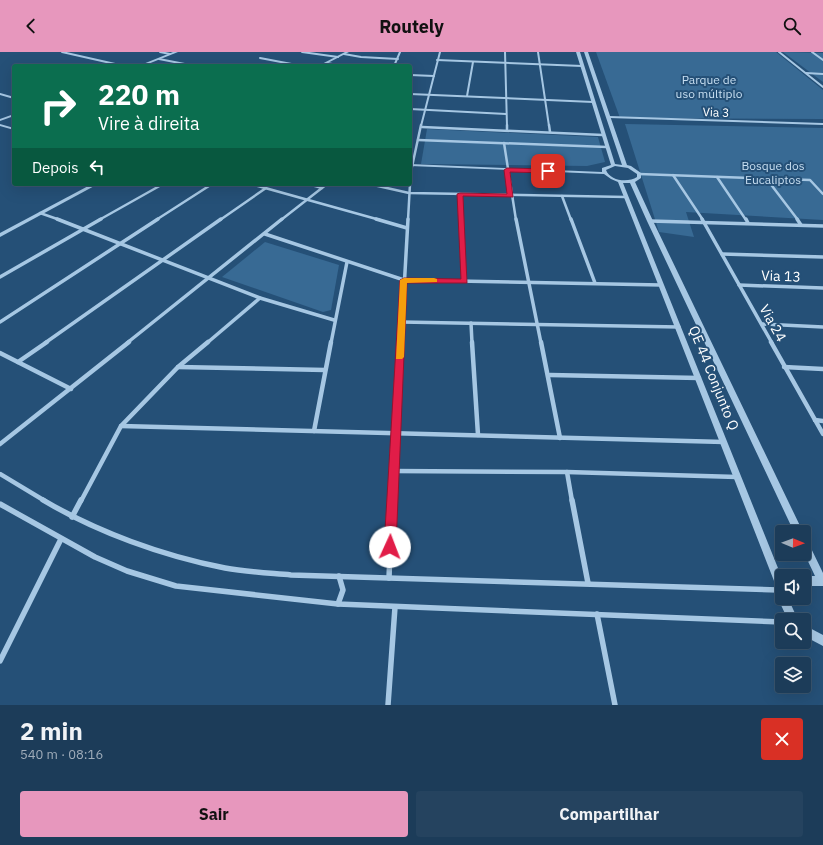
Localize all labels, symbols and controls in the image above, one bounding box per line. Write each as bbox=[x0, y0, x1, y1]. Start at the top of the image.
icon: back bbox=[20, 15, 42, 37]
text: Routely bbox=[379, 15, 444, 38]
icon: search bbox=[781, 15, 803, 37]
park label: Parque de uso múltiplo bbox=[676, 72, 743, 101]
text: 220 m bbox=[98, 76, 180, 113]
icon: right bbox=[32, 80, 84, 132]
street label: Via 3 bbox=[702, 104, 730, 120]
text: Vire à direita bbox=[98, 112, 200, 135]
pin bbox=[531, 154, 565, 188]
icon: left bbox=[86, 156, 108, 178]
text: Depois bbox=[32, 158, 78, 177]
park label: Bosque dos Eucaliptos bbox=[741, 158, 805, 187]
icon: arrive bbox=[537, 160, 559, 182]
street label: Via 13 bbox=[761, 266, 801, 286]
street label: Via 24 bbox=[756, 301, 790, 345]
street label: QE 44 Conjunto Q bbox=[685, 323, 743, 433]
north arrow bbox=[775, 525, 811, 561]
map controls bbox=[775, 525, 811, 693]
position arrow bbox=[369, 526, 411, 568]
button: sound bbox=[775, 569, 811, 605]
button: search bbox=[775, 613, 811, 649]
button: layers bbox=[775, 657, 811, 693]
text: 2 min bbox=[20, 715, 83, 747]
button: close bbox=[761, 718, 803, 760]
text: 540 m · 08:16 bbox=[20, 746, 103, 763]
button: Sair bbox=[20, 791, 408, 837]
button: Compartilhar bbox=[416, 791, 803, 837]

